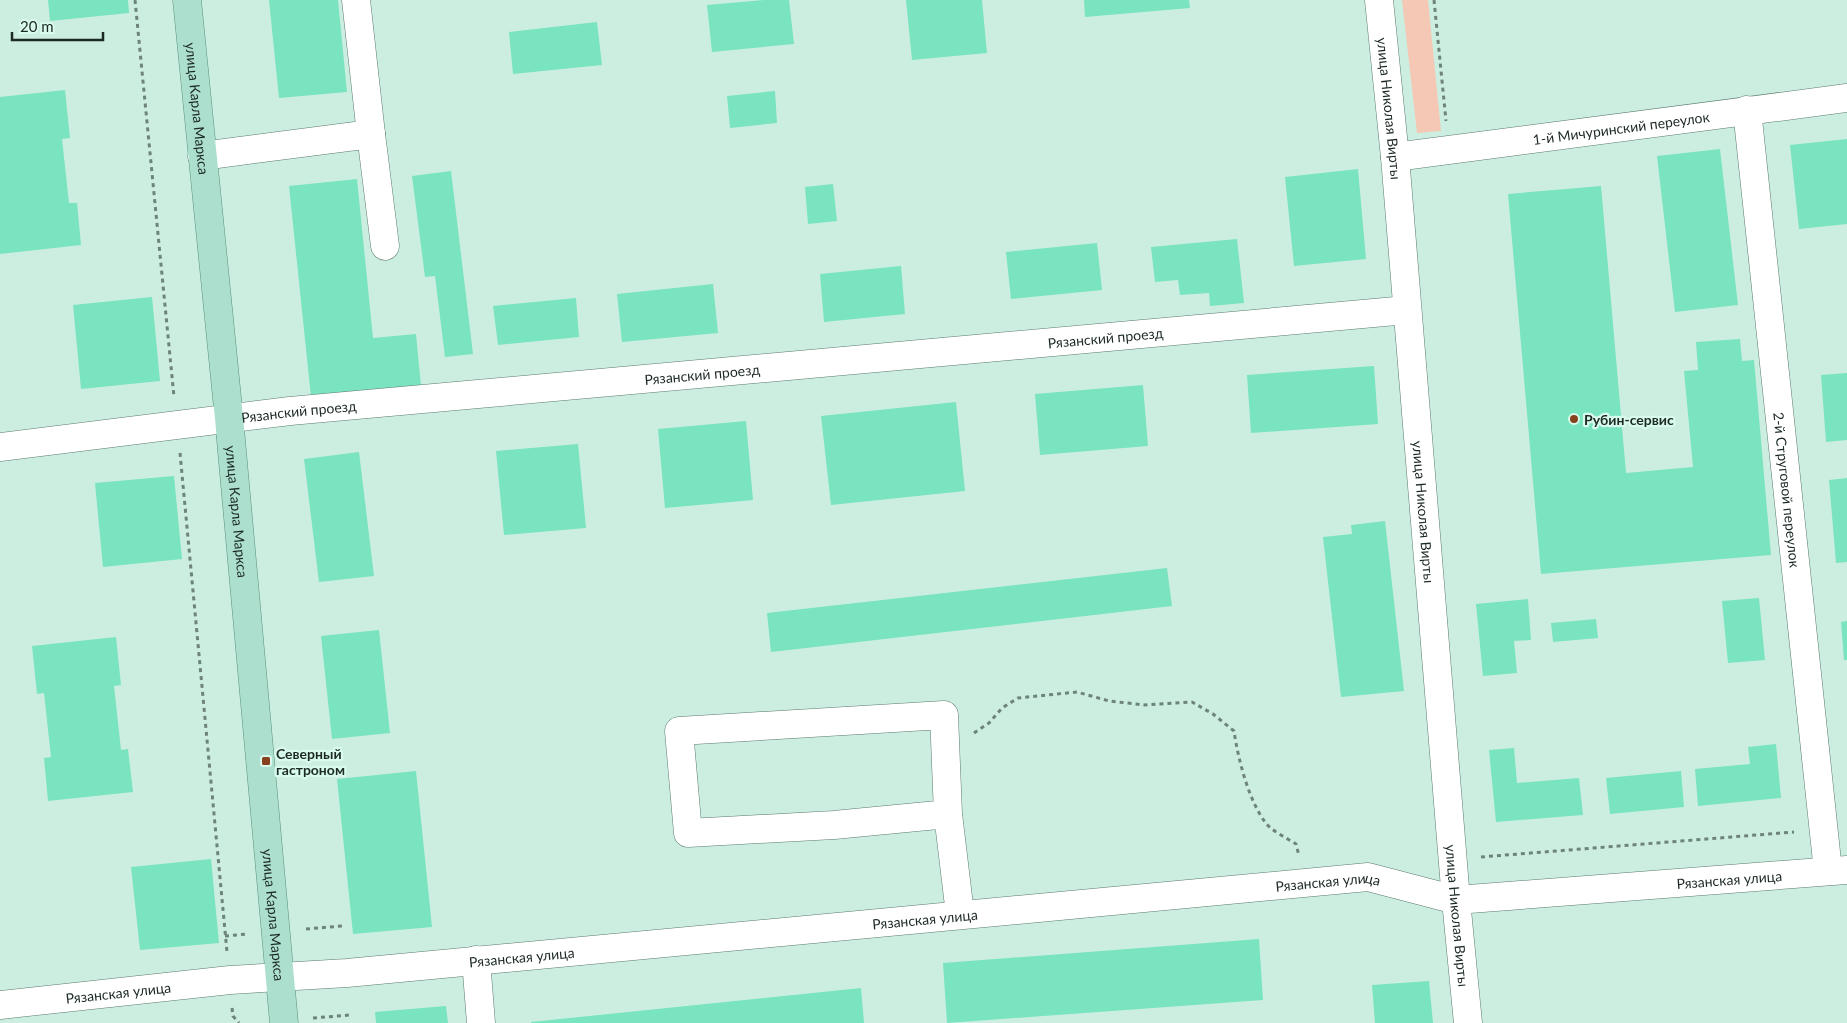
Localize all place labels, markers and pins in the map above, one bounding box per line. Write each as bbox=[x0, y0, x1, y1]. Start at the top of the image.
place label: Рубин-сервис bbox=[1584, 411, 1674, 428]
marker: Рубин-сервис bbox=[1568, 413, 1580, 425]
place label: Северный гастроном bbox=[276, 745, 345, 778]
marker: Северный гастроном bbox=[260, 755, 272, 767]

